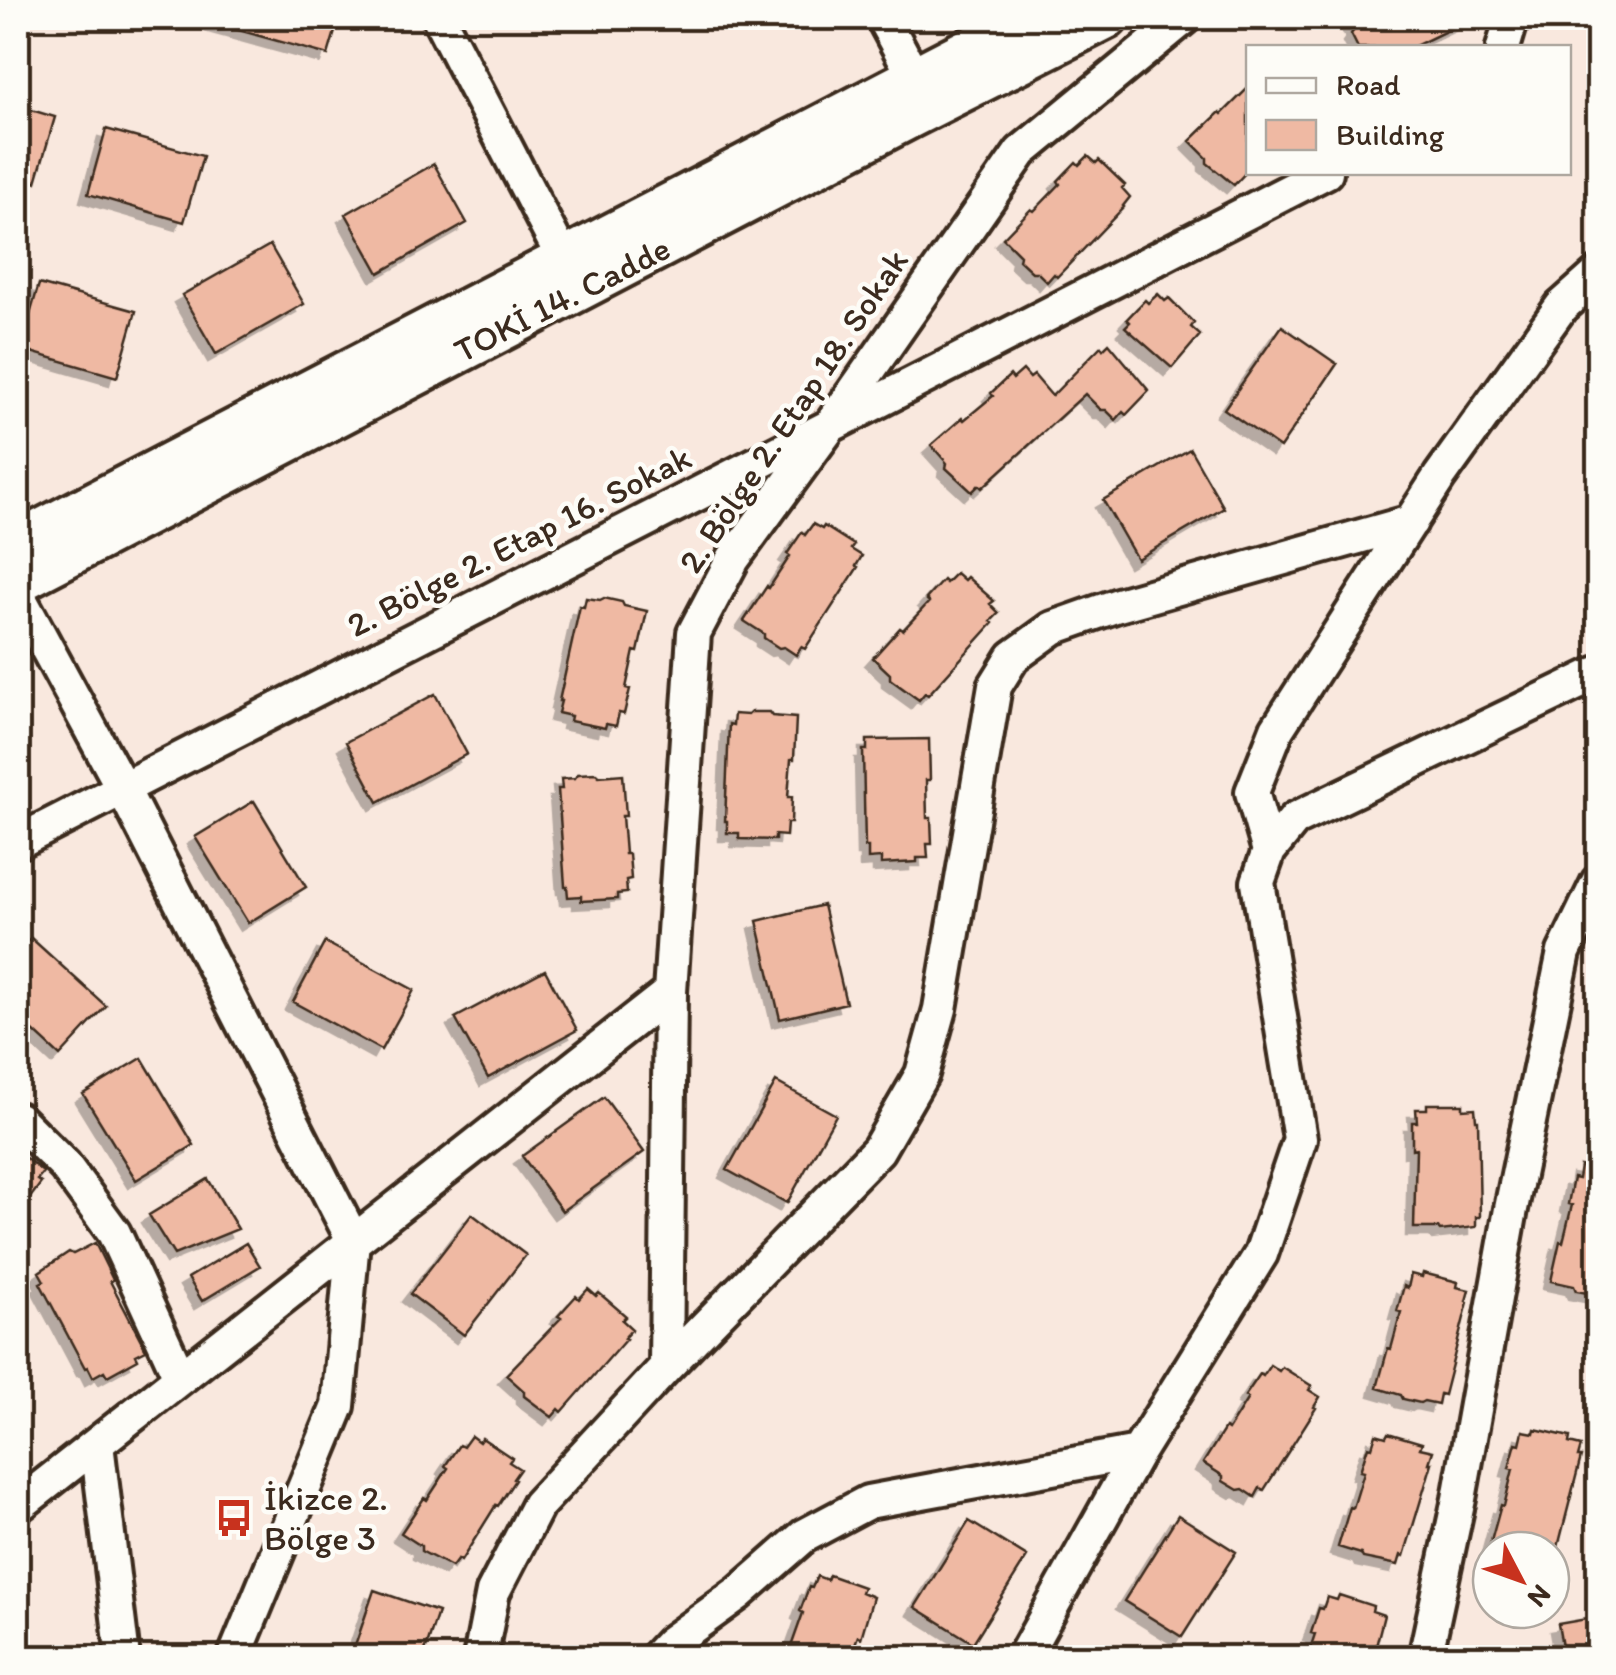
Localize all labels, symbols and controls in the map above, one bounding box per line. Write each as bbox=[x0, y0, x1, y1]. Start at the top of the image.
legend bbox=[1246, 45, 1571, 175]
text: Road bbox=[1336, 66, 1401, 103]
text: Building bbox=[1336, 116, 1445, 153]
street label: TOKİ 14. Cadde bbox=[447, 227, 677, 371]
street label: 2. Bölge 2. Etap 18. Sokak bbox=[669, 241, 917, 581]
street label: 2. Bölge 2. Etap 16. Sokak bbox=[340, 436, 698, 646]
place label: İkizce 2. Bölge 3 bbox=[264, 1477, 388, 1559]
bus stop icon: İkizce 2. Bölge 3 bbox=[213, 1497, 255, 1539]
north arrow bbox=[1471, 1530, 1571, 1630]
text: N bbox=[1521, 1578, 1559, 1615]

